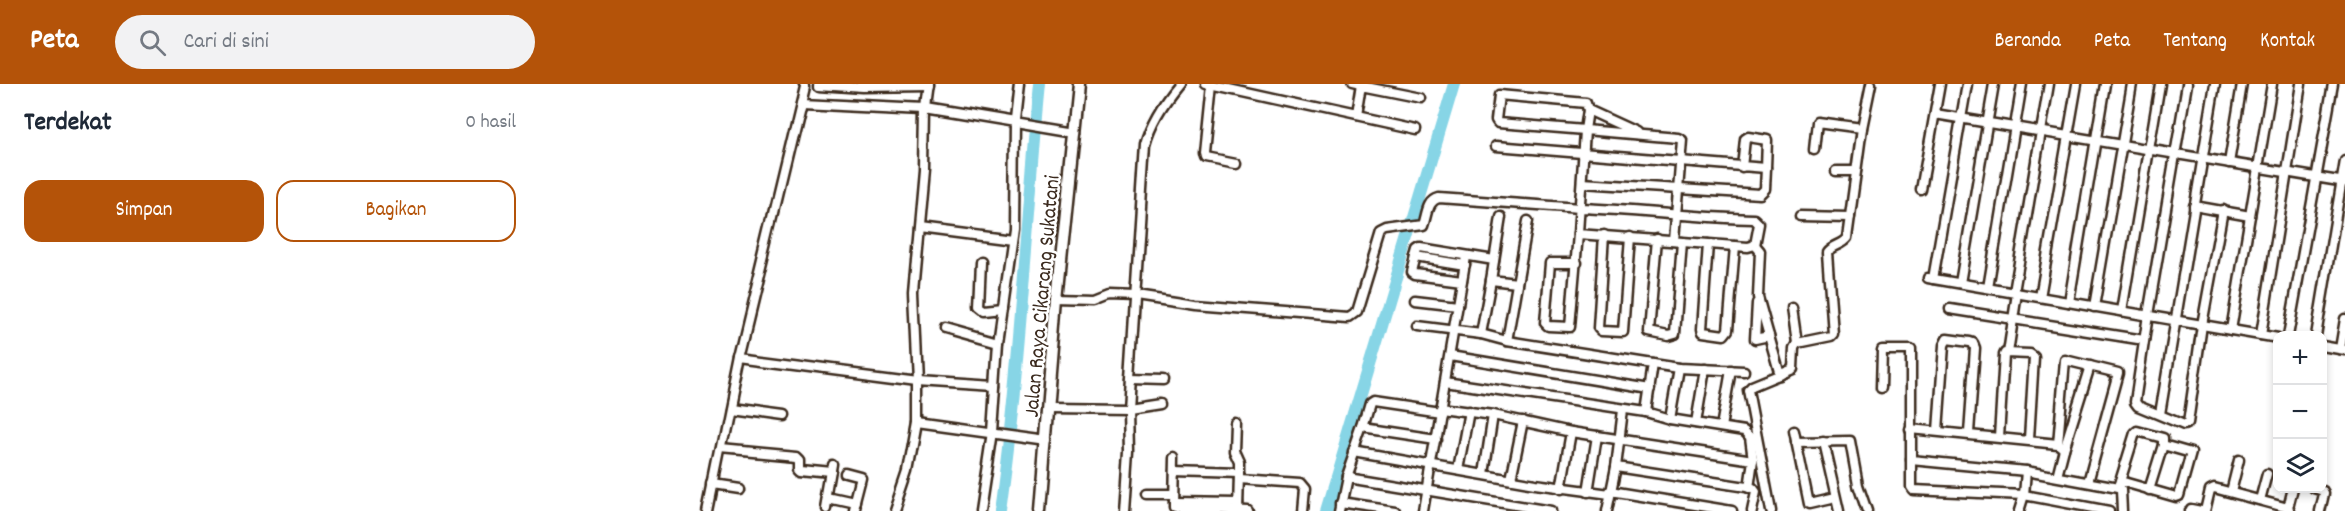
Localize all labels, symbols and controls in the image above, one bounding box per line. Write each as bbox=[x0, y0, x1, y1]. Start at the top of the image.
search box bbox=[115, 15, 535, 69]
text: Peta bbox=[30, 22, 79, 62]
icon: search bbox=[136, 26, 169, 59]
text: Cari di sini bbox=[184, 27, 269, 58]
text: Beranda bbox=[1995, 27, 2061, 57]
text: Peta bbox=[2094, 27, 2130, 57]
text: Tentang bbox=[2163, 27, 2227, 57]
text: Kontak bbox=[2260, 27, 2315, 57]
text: Terdekat bbox=[24, 105, 112, 142]
text: 0 hasil bbox=[465, 109, 516, 137]
street label: Jalan Raya Cikarang Sukatani bbox=[1017, 174, 1070, 419]
button: Simpan bbox=[24, 180, 264, 242]
button: Bagikan bbox=[276, 180, 516, 242]
map controls bbox=[2273, 331, 2327, 493]
button: + bbox=[2273, 331, 2327, 385]
button: − bbox=[2273, 385, 2327, 439]
button: layers bbox=[2273, 439, 2327, 493]

